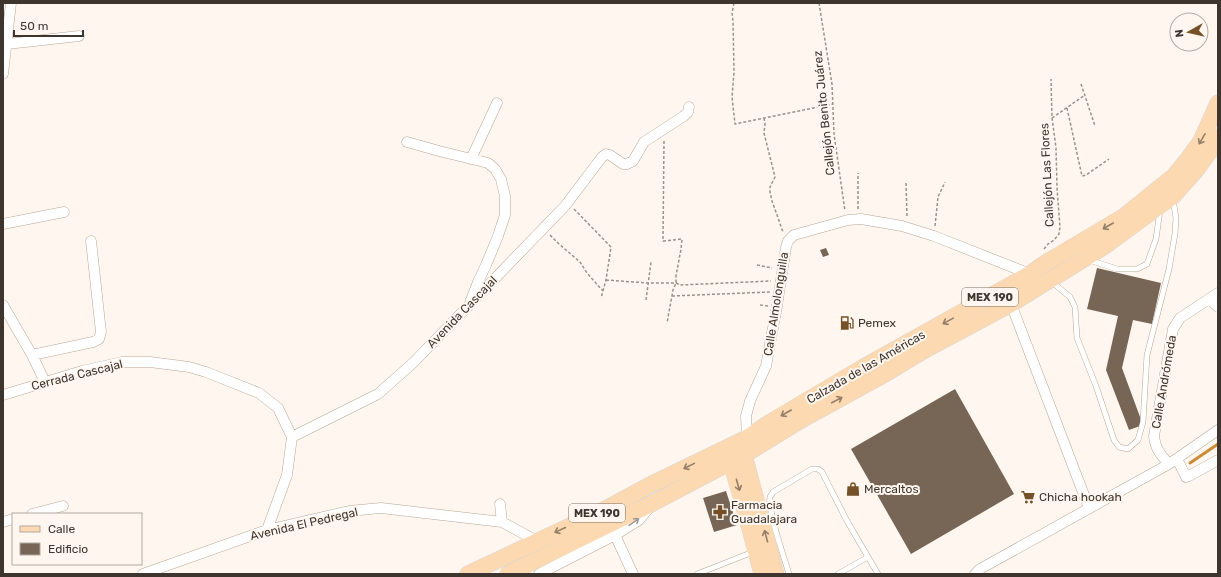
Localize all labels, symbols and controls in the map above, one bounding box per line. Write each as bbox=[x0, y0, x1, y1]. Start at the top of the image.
scale bar bbox=[14, 12, 83, 38]
north arrow bbox=[1169, 12, 1209, 52]
text: 50 m bbox=[20, 19, 48, 33]
text: N bbox=[1173, 28, 1187, 38]
street label: Callejón Benito Juárez bbox=[810, 50, 838, 176]
street label: Callejón Las Flores bbox=[1037, 123, 1057, 227]
one-way arrow bbox=[1197, 133, 1205, 145]
one-way arrow bbox=[1102, 223, 1114, 231]
street label: Calle Almolonguilla bbox=[761, 251, 791, 357]
street label: Avenida Cascajal bbox=[424, 273, 500, 351]
road number: MEX 190 bbox=[962, 288, 1018, 306]
fuel station icon: Pemex bbox=[839, 315, 855, 331]
place label: Pemex bbox=[858, 316, 897, 330]
one-way arrow bbox=[942, 318, 954, 325]
street label: Calzada de las Américas bbox=[804, 327, 928, 407]
street label: Calle Andrómeda bbox=[1149, 334, 1179, 430]
street label: Cerrada Cascajal bbox=[30, 357, 124, 393]
one-way arrow bbox=[831, 396, 843, 404]
one-way arrow bbox=[780, 409, 792, 417]
one-way arrow bbox=[684, 463, 696, 470]
one-way arrow bbox=[735, 479, 742, 492]
shop icon: Mercaltos bbox=[845, 481, 861, 497]
place label: Mercaltos bbox=[864, 482, 919, 496]
supermarket icon: Chicha hookah bbox=[1020, 489, 1036, 505]
place label: Chicha hookah bbox=[1039, 490, 1122, 504]
place label: Farmacia Guadalajara bbox=[731, 498, 797, 526]
road number: MEX 190 bbox=[569, 504, 625, 522]
pharmacy icon: Farmacia Guadalajara bbox=[712, 504, 728, 520]
street label: Avenida El Pedregal bbox=[249, 505, 359, 543]
legend bbox=[12, 513, 142, 565]
one-way arrow bbox=[629, 518, 640, 526]
text: Calle bbox=[48, 522, 75, 536]
one-way arrow bbox=[555, 527, 567, 534]
one-way arrow bbox=[762, 530, 769, 543]
text: Edificio bbox=[48, 542, 88, 556]

